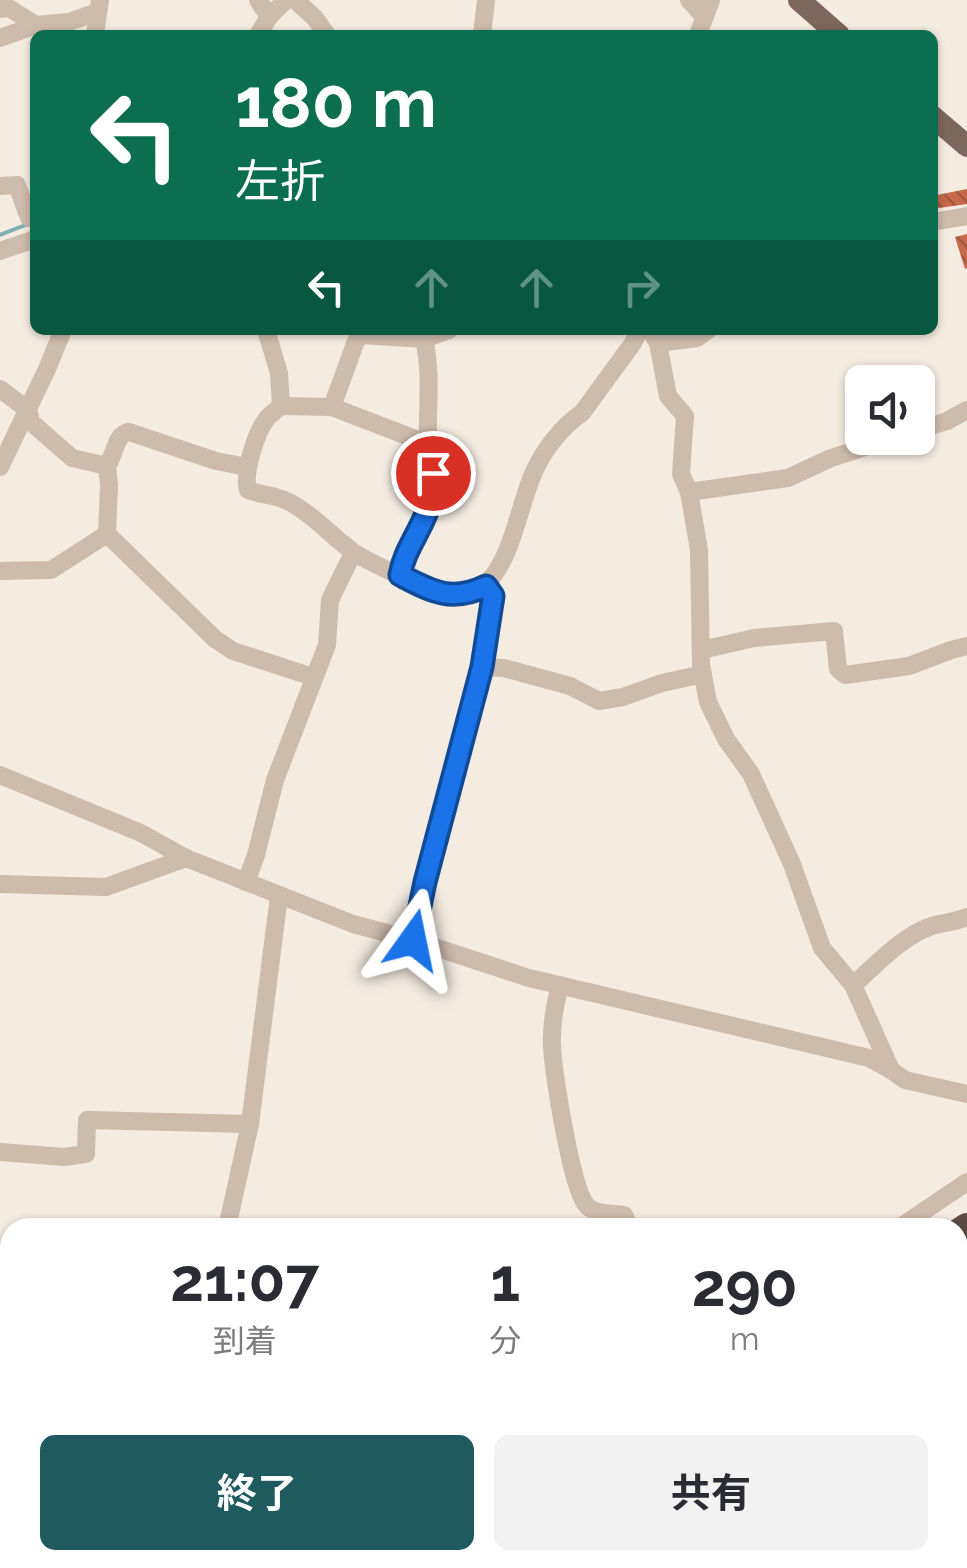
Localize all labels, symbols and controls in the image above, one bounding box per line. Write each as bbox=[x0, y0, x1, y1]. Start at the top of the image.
text: 180 m bbox=[235, 61, 437, 143]
icon: left bbox=[70, 70, 200, 200]
text: 左折 bbox=[235, 155, 325, 208]
icon: left bbox=[299, 260, 354, 315]
icon: ahead bbox=[404, 260, 459, 315]
icon: ahead bbox=[509, 260, 564, 315]
icon: right bbox=[614, 260, 669, 315]
map controls bbox=[845, 365, 935, 455]
button: sound bbox=[845, 365, 935, 455]
pin bbox=[391, 431, 476, 516]
icon: arrive bbox=[406, 446, 461, 501]
position arrow bbox=[361, 888, 465, 992]
text: 21:07 bbox=[170, 1245, 319, 1315]
text: 1 bbox=[491, 1245, 520, 1315]
text: 290 bbox=[692, 1250, 798, 1320]
text: m bbox=[730, 1320, 759, 1357]
text: 到着 bbox=[213, 1322, 277, 1359]
text: 分 bbox=[489, 1322, 521, 1359]
button: 終了 bbox=[40, 1435, 474, 1550]
button: 共有 bbox=[494, 1435, 928, 1550]

